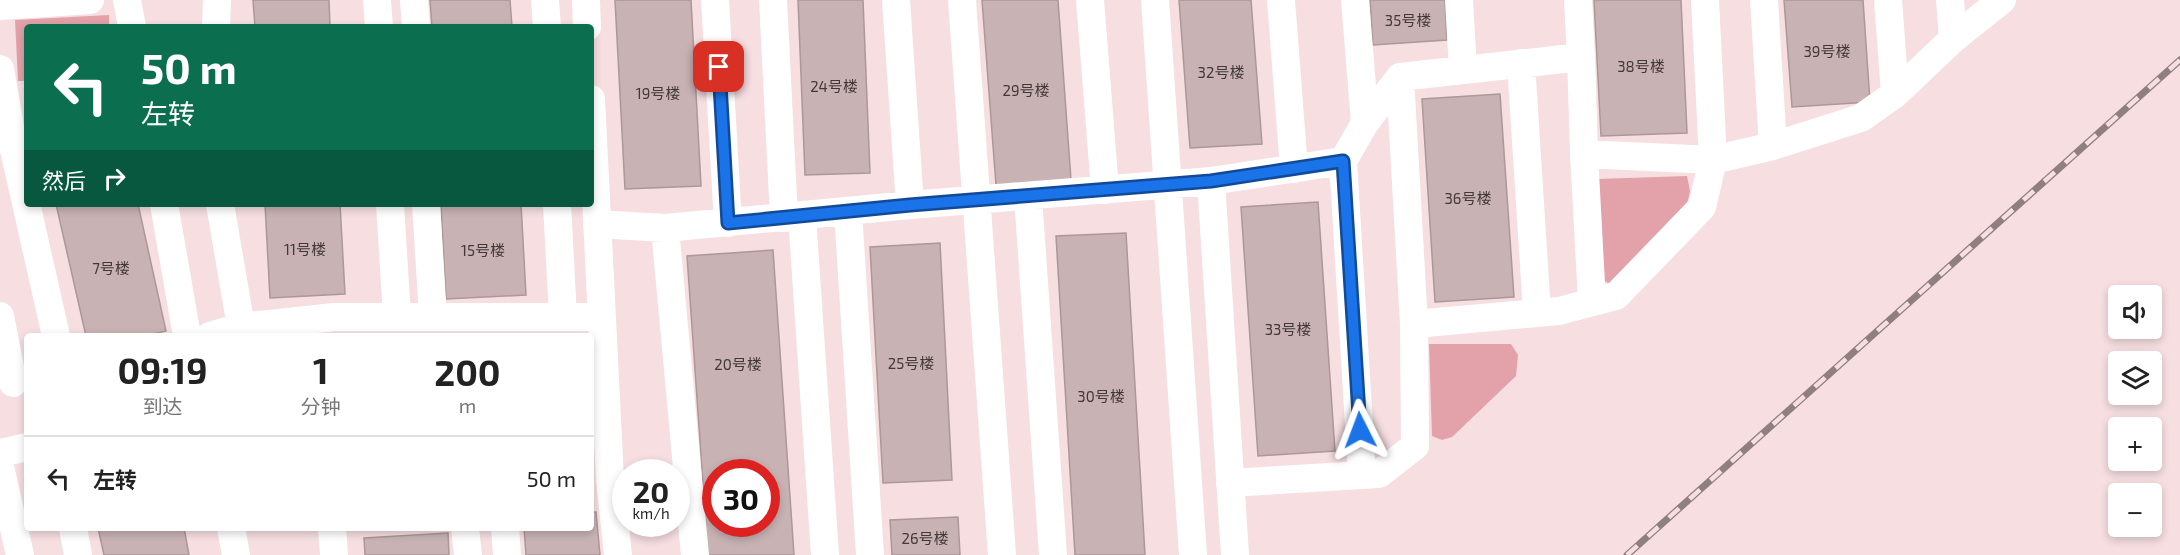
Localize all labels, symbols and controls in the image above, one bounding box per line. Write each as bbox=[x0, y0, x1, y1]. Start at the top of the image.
house number: 35号楼 bbox=[1385, 11, 1431, 29]
pin bbox=[693, 41, 744, 92]
text: 50 m bbox=[141, 42, 237, 92]
house number: 39号楼 bbox=[1804, 42, 1850, 60]
icon: left bbox=[42, 48, 120, 126]
icon: arrive bbox=[702, 50, 735, 83]
house number: 38号楼 bbox=[1617, 57, 1665, 75]
house number: 32号楼 bbox=[1198, 63, 1244, 81]
house number: 24号楼 bbox=[810, 77, 858, 95]
house number: 29号楼 bbox=[1002, 81, 1050, 99]
house number: 19号楼 bbox=[636, 84, 680, 102]
text: 左转 bbox=[141, 97, 195, 129]
icon: right bbox=[98, 162, 131, 195]
text: 然后 bbox=[42, 167, 86, 193]
house number: 36号楼 bbox=[1445, 189, 1491, 207]
house number: 11号楼 bbox=[284, 240, 326, 258]
house number: 15号楼 bbox=[461, 241, 505, 259]
house number: 7号楼 bbox=[92, 259, 130, 277]
map controls bbox=[2108, 285, 2162, 537]
button: sound bbox=[2108, 285, 2162, 339]
house number: 33号楼 bbox=[1265, 320, 1311, 338]
text: 09:19 bbox=[117, 348, 207, 391]
text: 1 bbox=[313, 348, 329, 391]
text: 200 bbox=[434, 350, 501, 393]
button: layers bbox=[2108, 351, 2162, 405]
house number: 25号楼 bbox=[888, 354, 934, 372]
house number: 20号楼 bbox=[714, 355, 762, 373]
house number: 30号楼 bbox=[1077, 387, 1125, 405]
text: m bbox=[459, 393, 476, 417]
text: 到达 bbox=[142, 394, 182, 418]
text: 分钟 bbox=[301, 394, 341, 418]
position arrow bbox=[1328, 398, 1392, 462]
button: + bbox=[2108, 417, 2162, 471]
speed limit sign: 30 bbox=[702, 459, 780, 537]
icon: left bbox=[42, 462, 75, 495]
text: 50 m bbox=[527, 465, 576, 491]
text: 左转 bbox=[93, 466, 137, 492]
text: 20 bbox=[633, 473, 669, 509]
button: − bbox=[2108, 483, 2162, 537]
text: km/h bbox=[632, 504, 670, 522]
house number: 26号楼 bbox=[901, 529, 949, 547]

